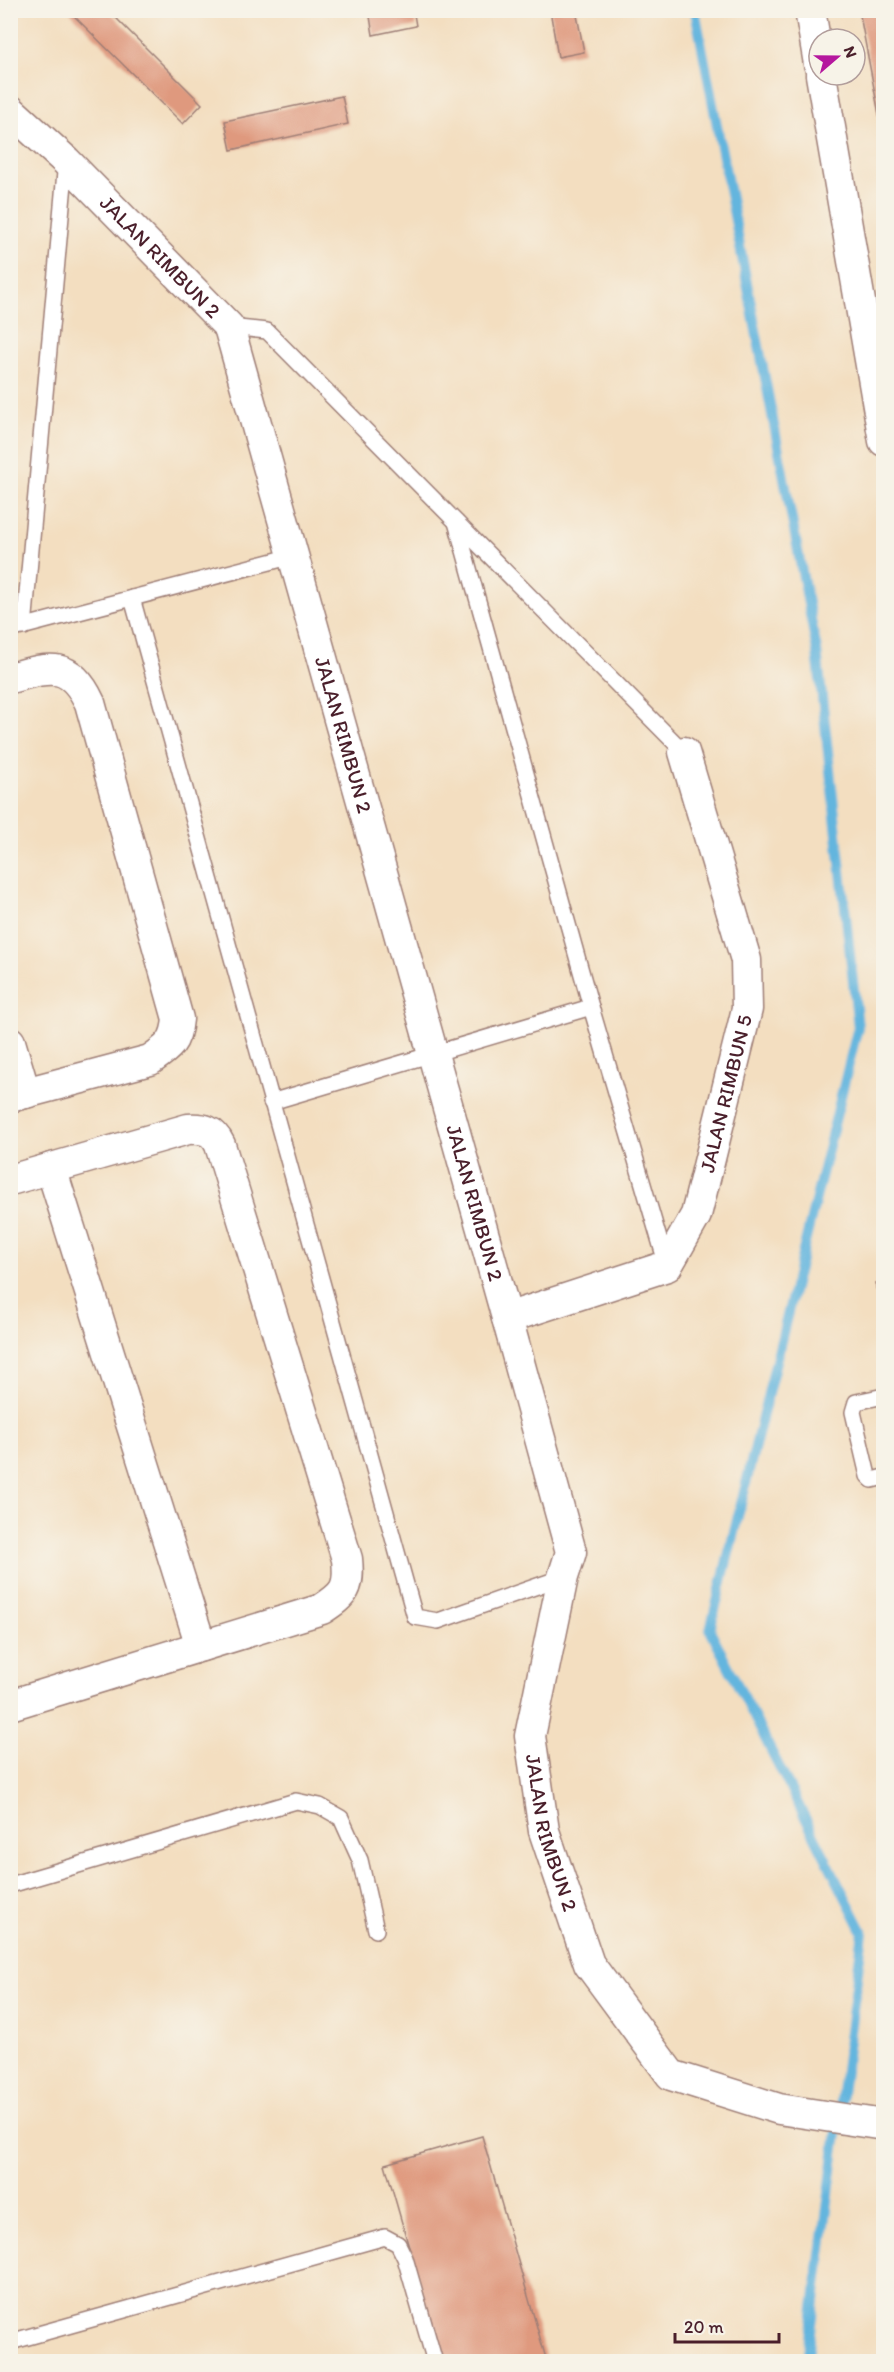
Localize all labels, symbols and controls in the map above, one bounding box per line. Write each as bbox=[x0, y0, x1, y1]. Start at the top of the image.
north arrow bbox=[807, 27, 867, 87]
text: N bbox=[840, 44, 861, 60]
street label: JALAN RIMBUN 2 bbox=[95, 190, 226, 323]
street label: JALAN RIMBUN 2 bbox=[310, 654, 378, 816]
street label: JALAN RIMBUN 5 bbox=[694, 1012, 757, 1175]
street label: JALAN RIMBUN 2 bbox=[441, 1122, 509, 1284]
street label: JALAN RIMBUN 2 bbox=[521, 1752, 583, 1914]
scale bar bbox=[675, 2306, 778, 2344]
text: 20 m bbox=[684, 2316, 724, 2338]

